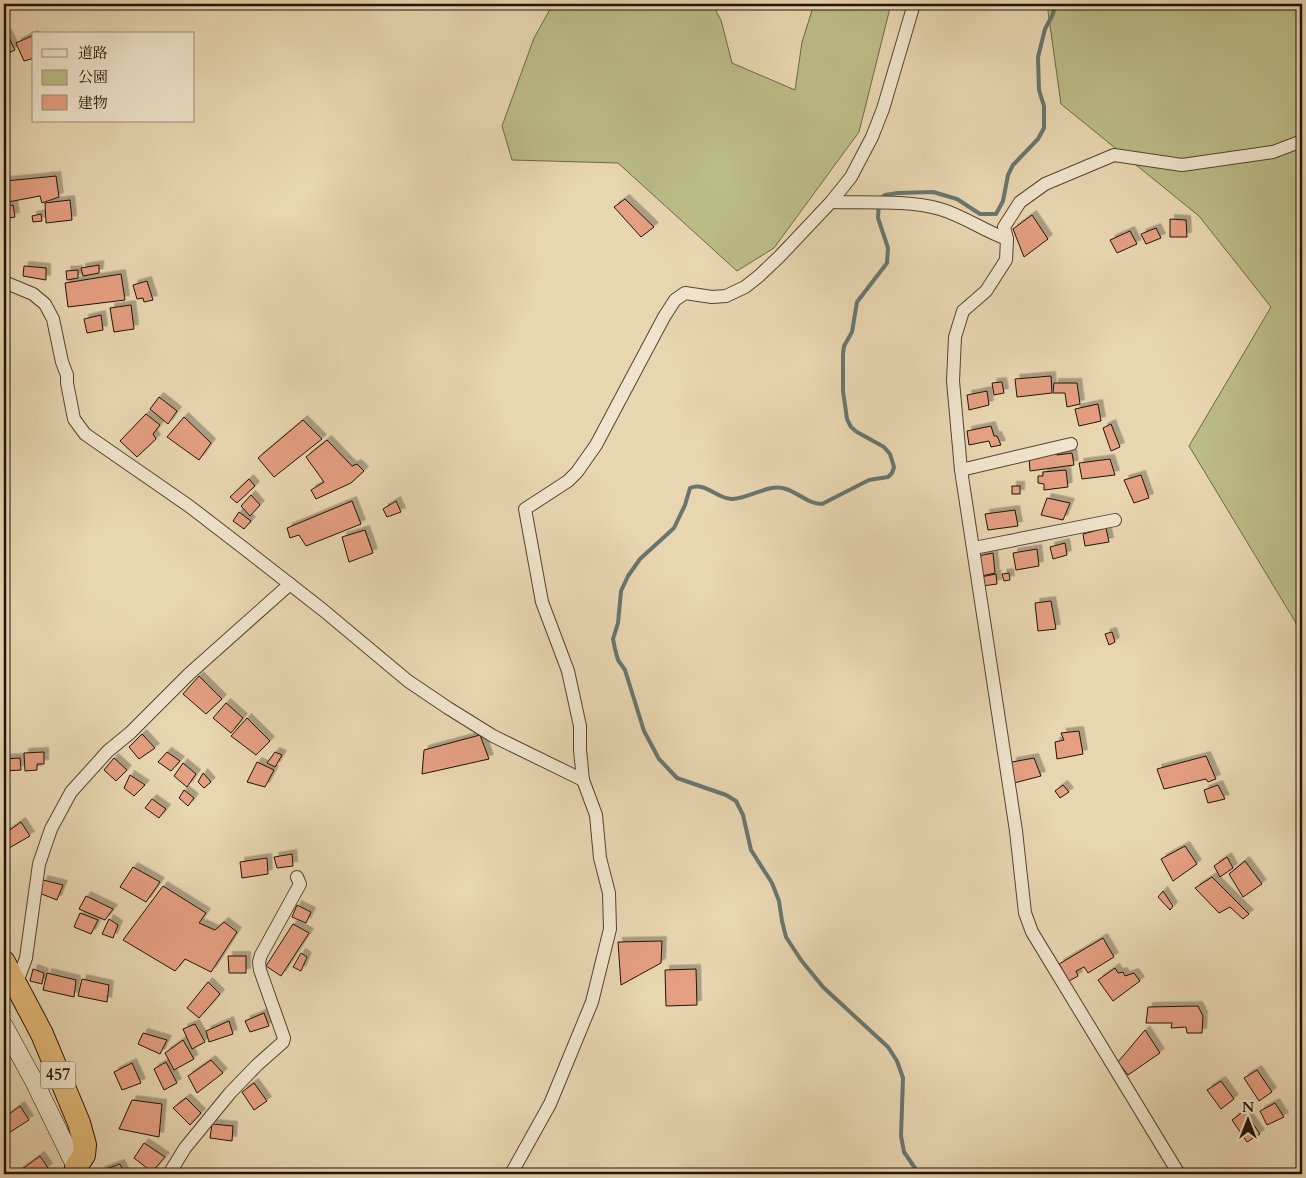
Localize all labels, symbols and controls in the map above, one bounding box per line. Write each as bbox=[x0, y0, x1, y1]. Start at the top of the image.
legend bbox=[32, 32, 195, 122]
text: 道路 bbox=[78, 43, 108, 63]
text: 公園 bbox=[78, 67, 108, 87]
text: 建物 bbox=[78, 93, 108, 113]
road number: 457 bbox=[40, 1062, 76, 1088]
north arrow bbox=[1224, 1096, 1274, 1146]
text: N bbox=[1242, 1098, 1254, 1117]

